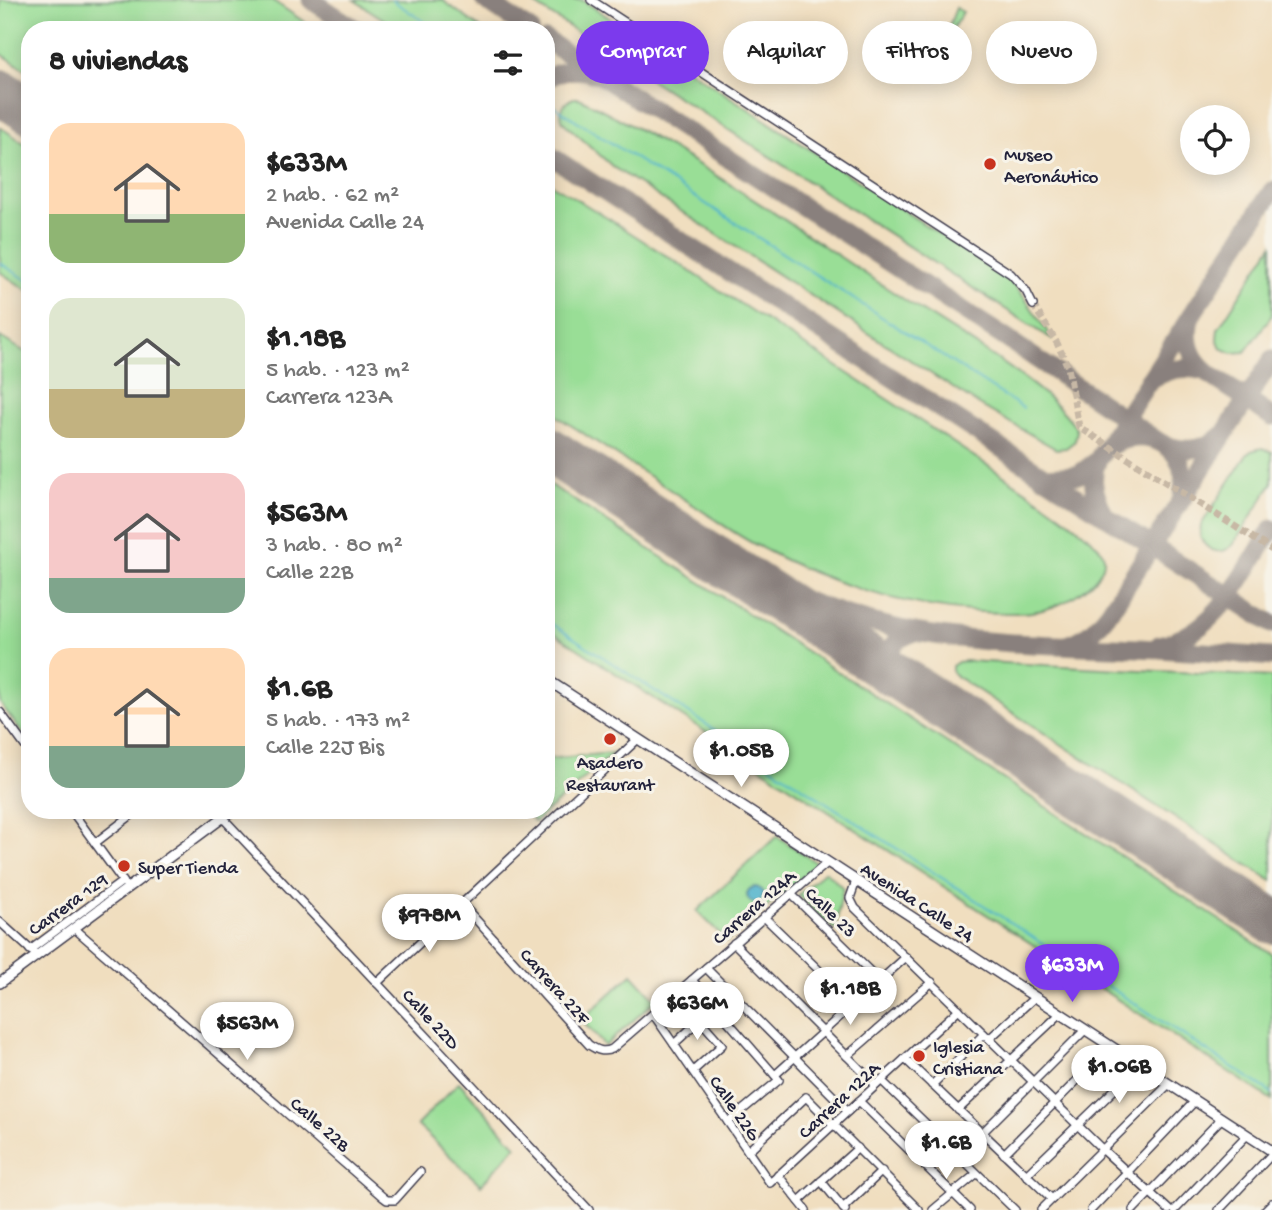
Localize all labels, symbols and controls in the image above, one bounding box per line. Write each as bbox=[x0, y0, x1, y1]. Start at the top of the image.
chip: Comprar bbox=[576, 21, 709, 84]
chip: Alquilar bbox=[723, 21, 848, 84]
chip: Filtros bbox=[862, 21, 972, 84]
chip: Nuevo bbox=[986, 21, 1097, 84]
icon: filters bbox=[489, 44, 527, 82]
text: 8 viviendas bbox=[49, 46, 187, 81]
map controls bbox=[1180, 105, 1250, 175]
button: locate bbox=[1180, 105, 1250, 175]
place label: Museo Aeronáutico bbox=[1004, 145, 1098, 190]
text: $633M bbox=[266, 148, 347, 183]
icon: home bbox=[105, 151, 189, 235]
marker: Museo Aeronáutico bbox=[982, 156, 998, 172]
text: 2 hab. · 62 m² bbox=[266, 183, 399, 210]
text: Avenida Calle 24 bbox=[266, 210, 424, 237]
text: $1.18B bbox=[266, 323, 345, 358]
icon: home bbox=[105, 326, 189, 410]
text: 5 hab. · 123 m² bbox=[266, 358, 410, 385]
text: Carrera 123A bbox=[266, 385, 392, 412]
text: $563M bbox=[266, 498, 347, 533]
icon: home bbox=[105, 501, 189, 585]
text: 3 hab. · 80 m² bbox=[266, 533, 403, 560]
text: Calle 22B bbox=[266, 560, 353, 587]
text: $1.6B bbox=[266, 673, 332, 708]
icon: home bbox=[105, 676, 189, 760]
text: 5 hab. · 173 m² bbox=[266, 708, 410, 735]
pin: $1.05B bbox=[684, 730, 798, 789]
marker: Asadero Restaurant bbox=[602, 731, 618, 747]
text: Calle 22J Bis bbox=[266, 735, 384, 762]
text: $1.05B bbox=[709, 738, 773, 765]
place label: Asadero Restaurant bbox=[566, 753, 656, 798]
marker: Super Tienda bbox=[116, 858, 132, 874]
place label: Super Tienda bbox=[138, 858, 240, 881]
street label: Avenida Calle 24 bbox=[855, 859, 977, 949]
street label: Carrera 124A bbox=[709, 865, 803, 951]
street label: Carrera 129 bbox=[25, 869, 114, 942]
street label: Calle 23 bbox=[799, 883, 860, 944]
pin: $978M bbox=[380, 894, 478, 954]
text: $978M bbox=[398, 903, 460, 930]
pin: $633M bbox=[1023, 944, 1121, 1004]
street label: Carrera 22F bbox=[513, 945, 594, 1031]
text: $633M bbox=[1041, 953, 1103, 980]
pin: $1.18B bbox=[793, 968, 907, 1027]
text: $1.18B bbox=[820, 976, 880, 1003]
pin: $636M bbox=[648, 982, 746, 1042]
street label: Calle 22D bbox=[396, 985, 464, 1056]
text: $636M bbox=[666, 991, 728, 1018]
pin: $563M bbox=[198, 1002, 296, 1062]
text: $563M bbox=[216, 1011, 278, 1038]
place label: Iglesia Cristiana bbox=[933, 1037, 1005, 1082]
pin: $1.06B bbox=[1062, 1046, 1176, 1105]
marker: Iglesia Cristiana bbox=[911, 1048, 927, 1064]
text: $1.06B bbox=[1087, 1054, 1151, 1081]
street label: Carrera 122A bbox=[795, 1057, 887, 1145]
street label: Calle 22G bbox=[702, 1072, 764, 1147]
street label: Calle 22B bbox=[284, 1093, 354, 1159]
pin: $1.6B bbox=[897, 1122, 995, 1181]
text: $1.6B bbox=[921, 1130, 971, 1157]

